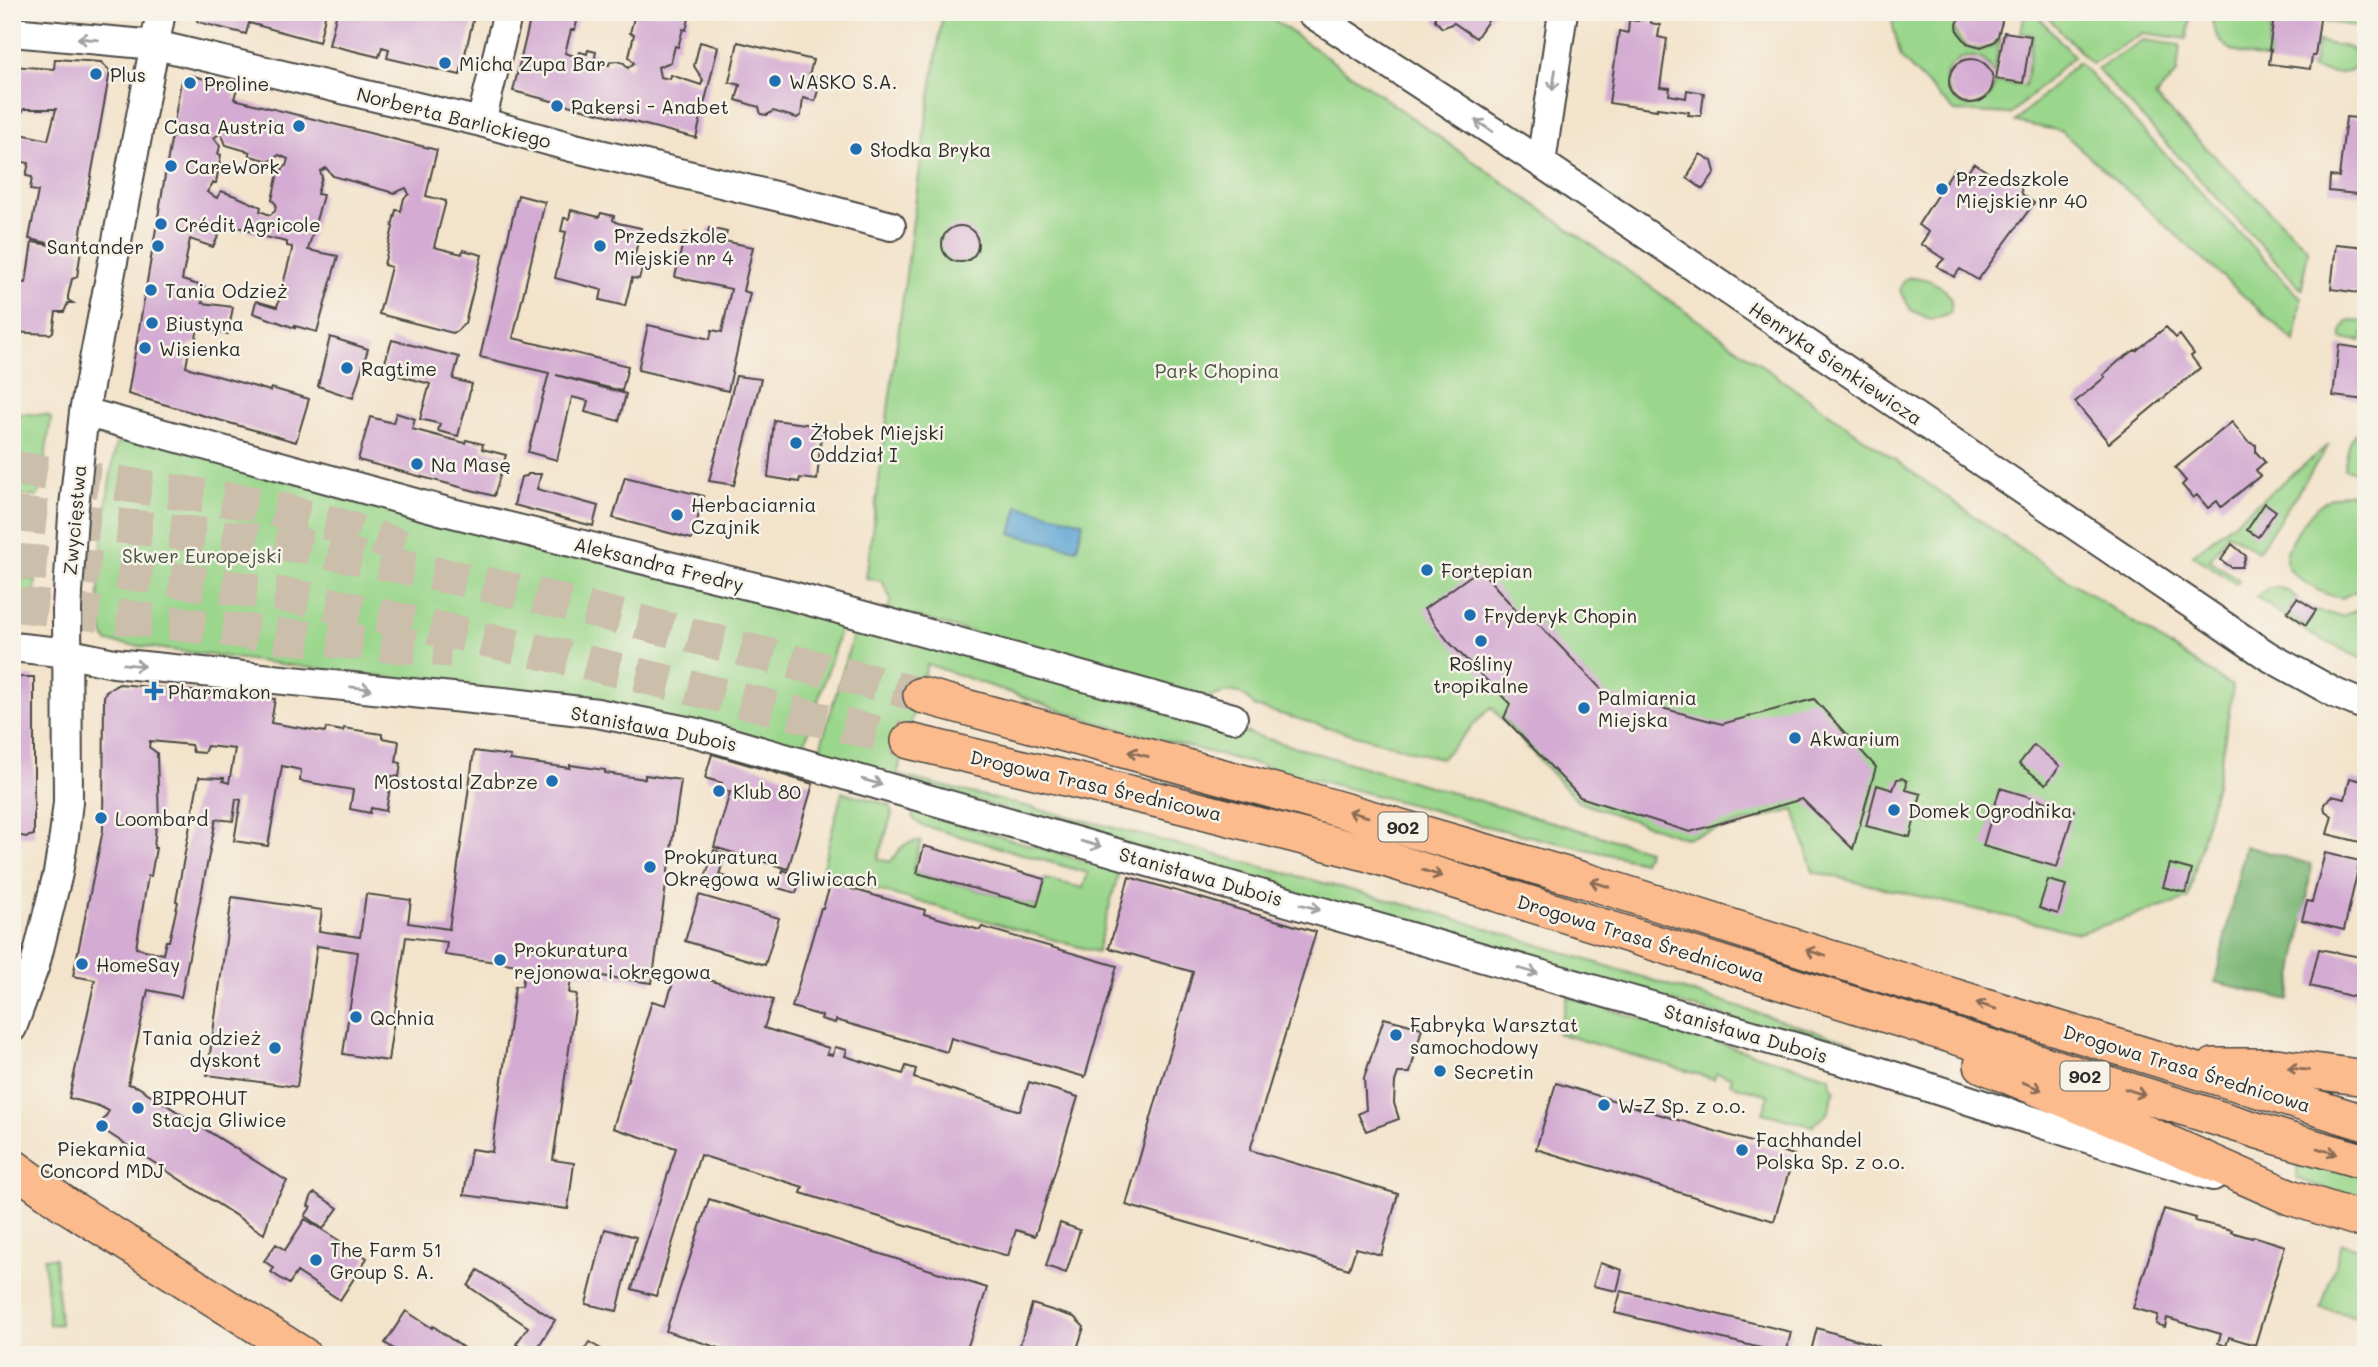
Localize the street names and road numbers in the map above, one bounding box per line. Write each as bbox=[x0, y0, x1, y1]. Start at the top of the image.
street label: Norberta Barlickiego bbox=[354, 81, 554, 153]
street label: Henryka Sienkiewicza bbox=[1744, 296, 1928, 430]
street label: Zwycięstwa bbox=[57, 464, 91, 576]
street label: Aleksandra Fredry bbox=[571, 531, 747, 597]
street label: Stanisława Dubois bbox=[569, 700, 739, 756]
street label: Drogowa Trasa Średnicowa bbox=[968, 744, 1224, 826]
road number: 902 bbox=[1378, 812, 1428, 842]
street label: Stanisława Dubois bbox=[1116, 841, 1286, 911]
street label: Drogowa Trasa Średnicowa bbox=[1514, 888, 1768, 988]
street label: Stanisława Dubois bbox=[1661, 998, 1831, 1068]
street label: Drogowa Trasa Średnicowa bbox=[2060, 1018, 2314, 1118]
road number: 902 bbox=[2060, 1062, 2110, 1091]

